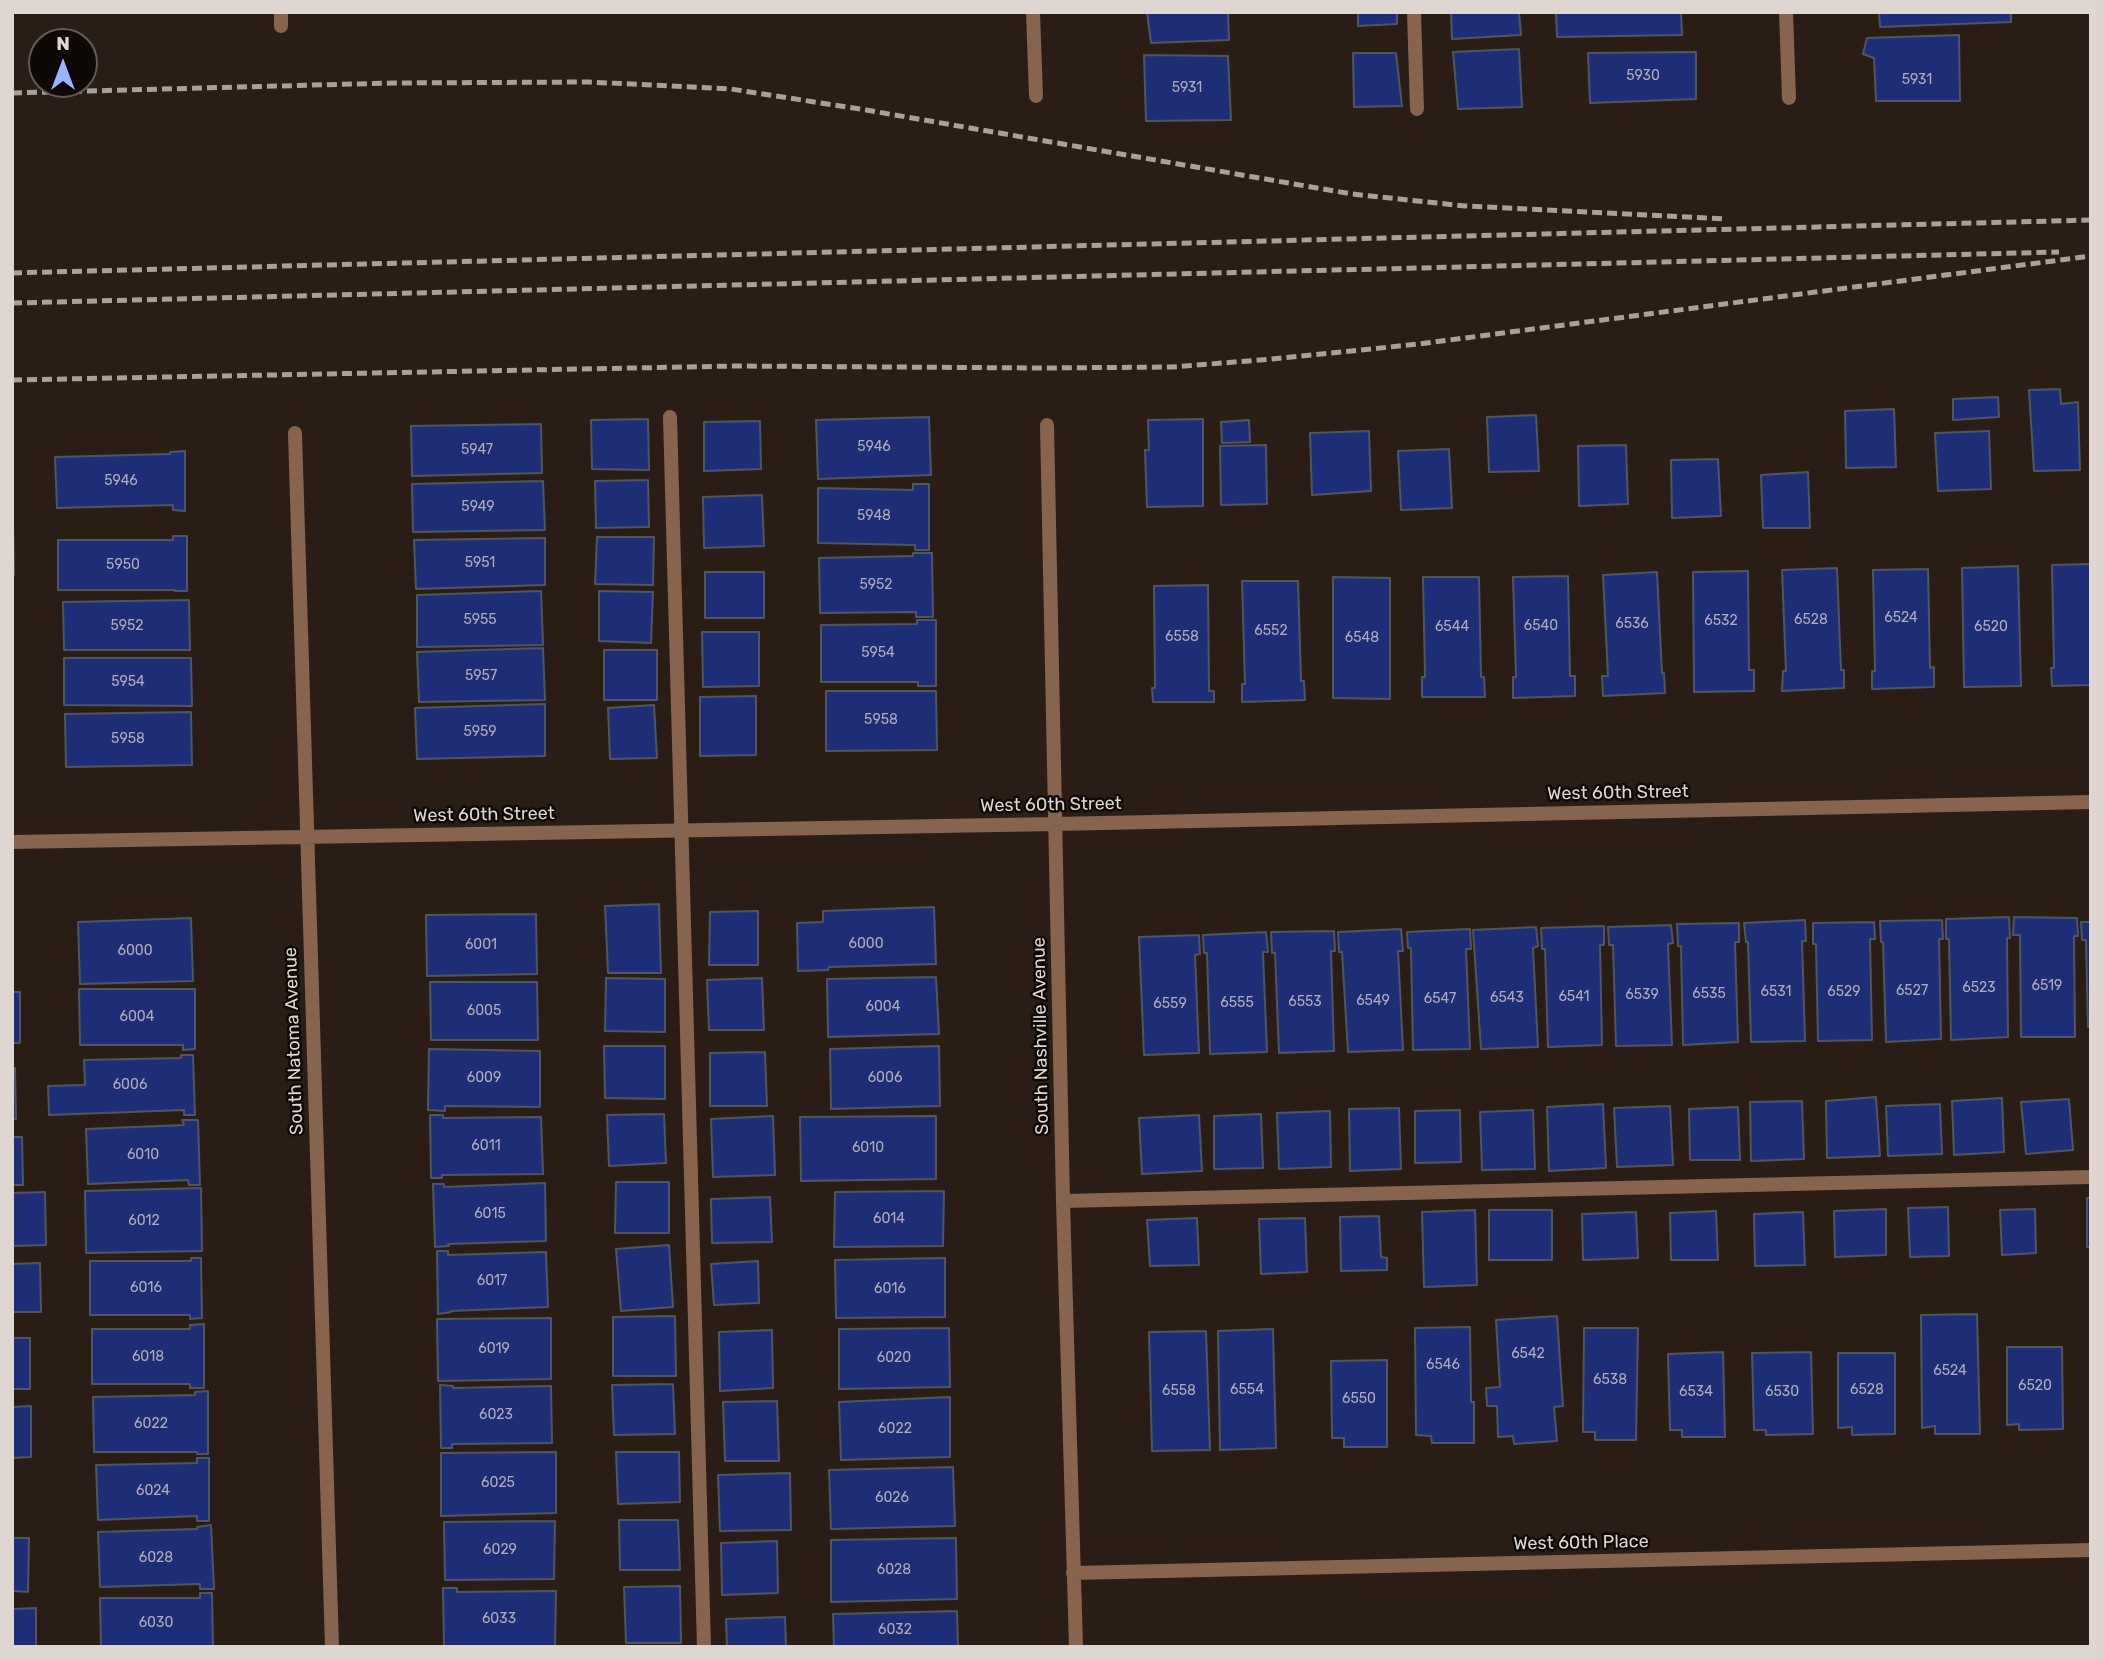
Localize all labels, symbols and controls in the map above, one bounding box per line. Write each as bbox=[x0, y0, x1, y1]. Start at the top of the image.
north arrow bbox=[28, 28, 98, 98]
text: N bbox=[56, 32, 70, 55]
house number: 5930 bbox=[1626, 68, 1660, 84]
house number: 5931 bbox=[1902, 72, 1932, 88]
house number: 5931 bbox=[1172, 80, 1202, 96]
house number: 5946 bbox=[857, 439, 891, 455]
house number: 5947 bbox=[461, 442, 493, 458]
house number: 5946 bbox=[104, 473, 138, 489]
house number: 5949 bbox=[461, 499, 495, 515]
house number: 5948 bbox=[857, 508, 891, 524]
house number: 5951 bbox=[465, 555, 495, 571]
house number: 5950 bbox=[106, 557, 140, 573]
house number: 5952 bbox=[859, 577, 893, 593]
house number: 6524 bbox=[1884, 610, 1918, 626]
house number: 5955 bbox=[463, 612, 497, 628]
house number: 6528 bbox=[1794, 612, 1828, 628]
house number: 6532 bbox=[1704, 613, 1738, 629]
house number: 6536 bbox=[1615, 616, 1649, 632]
house number: 5952 bbox=[110, 618, 144, 634]
house number: 6540 bbox=[1524, 618, 1558, 634]
house number: 6544 bbox=[1435, 619, 1469, 635]
house number: 6520 bbox=[1974, 619, 2008, 635]
house number: 6552 bbox=[1254, 623, 1288, 639]
house number: 6558 bbox=[1165, 629, 1199, 645]
house number: 6548 bbox=[1345, 630, 1379, 646]
house number: 5954 bbox=[861, 645, 895, 661]
house number: 5957 bbox=[465, 668, 497, 684]
house number: 5954 bbox=[111, 674, 145, 690]
house number: 5958 bbox=[864, 712, 898, 728]
house number: 5959 bbox=[463, 724, 497, 740]
house number: 5958 bbox=[111, 731, 145, 747]
street label: West 60th Street bbox=[1547, 781, 1689, 805]
street label: West 60th Street bbox=[980, 793, 1122, 817]
street label: West 60th Street bbox=[413, 803, 555, 827]
house number: 6000 bbox=[848, 936, 884, 952]
house number: 6001 bbox=[465, 937, 497, 953]
street label: South Nashville Avenue bbox=[1028, 937, 1054, 1135]
house number: 6000 bbox=[117, 943, 153, 959]
street label: South Natoma Avenue bbox=[280, 947, 308, 1135]
house number: 6519 bbox=[2032, 978, 2062, 994]
house number: 6523 bbox=[1962, 980, 1996, 996]
house number: 6527 bbox=[1896, 983, 1928, 999]
house number: 6531 bbox=[1761, 984, 1791, 1000]
house number: 6529 bbox=[1827, 984, 1861, 1000]
house number: 6535 bbox=[1692, 986, 1726, 1002]
house number: 6539 bbox=[1625, 987, 1659, 1003]
house number: 6541 bbox=[1558, 989, 1590, 1005]
house number: 6543 bbox=[1490, 990, 1524, 1006]
house number: 6547 bbox=[1424, 991, 1456, 1007]
house number: 6549 bbox=[1356, 993, 1390, 1009]
house number: 6553 bbox=[1288, 994, 1322, 1010]
house number: 6555 bbox=[1220, 995, 1254, 1011]
house number: 6559 bbox=[1153, 996, 1187, 1012]
house number: 6004 bbox=[866, 999, 900, 1015]
house number: 6005 bbox=[467, 1003, 501, 1019]
house number: 6004 bbox=[120, 1009, 154, 1025]
house number: 6009 bbox=[467, 1070, 501, 1086]
house number: 6006 bbox=[868, 1070, 902, 1086]
house number: 6006 bbox=[113, 1077, 147, 1093]
house number: 6011 bbox=[471, 1138, 501, 1154]
house number: 6010 bbox=[852, 1140, 884, 1156]
house number: 6010 bbox=[127, 1147, 159, 1163]
house number: 6015 bbox=[474, 1206, 506, 1222]
house number: 6014 bbox=[873, 1211, 905, 1227]
house number: 6012 bbox=[128, 1213, 160, 1229]
house number: 6017 bbox=[477, 1273, 507, 1289]
house number: 6016 bbox=[130, 1280, 162, 1296]
house number: 6016 bbox=[874, 1281, 906, 1297]
house number: 6019 bbox=[478, 1341, 510, 1357]
house number: 6542 bbox=[1511, 1346, 1545, 1362]
house number: 6018 bbox=[132, 1349, 164, 1365]
house number: 6020 bbox=[877, 1350, 911, 1366]
house number: 6546 bbox=[1426, 1357, 1460, 1373]
house number: 6524 bbox=[1933, 1363, 1967, 1379]
house number: 6538 bbox=[1593, 1372, 1627, 1388]
house number: 6520 bbox=[2018, 1378, 2052, 1394]
house number: 6554 bbox=[1230, 1382, 1264, 1398]
house number: 6528 bbox=[1850, 1382, 1884, 1398]
house number: 6558 bbox=[1162, 1383, 1196, 1399]
house number: 6534 bbox=[1679, 1384, 1713, 1400]
house number: 6530 bbox=[1765, 1384, 1799, 1400]
house number: 6550 bbox=[1342, 1391, 1376, 1407]
house number: 6023 bbox=[479, 1407, 513, 1423]
house number: 6022 bbox=[134, 1416, 168, 1432]
house number: 6022 bbox=[878, 1421, 912, 1437]
house number: 6025 bbox=[481, 1475, 515, 1491]
house number: 6024 bbox=[136, 1483, 170, 1499]
house number: 6026 bbox=[875, 1490, 909, 1506]
street label: West 60th Place bbox=[1513, 1531, 1649, 1555]
house number: 6029 bbox=[483, 1542, 517, 1558]
house number: 6028 bbox=[139, 1550, 173, 1566]
house number: 6028 bbox=[877, 1562, 911, 1578]
house number: 6033 bbox=[482, 1611, 516, 1627]
house number: 6030 bbox=[139, 1615, 173, 1631]
house number: 6032 bbox=[878, 1622, 912, 1638]

